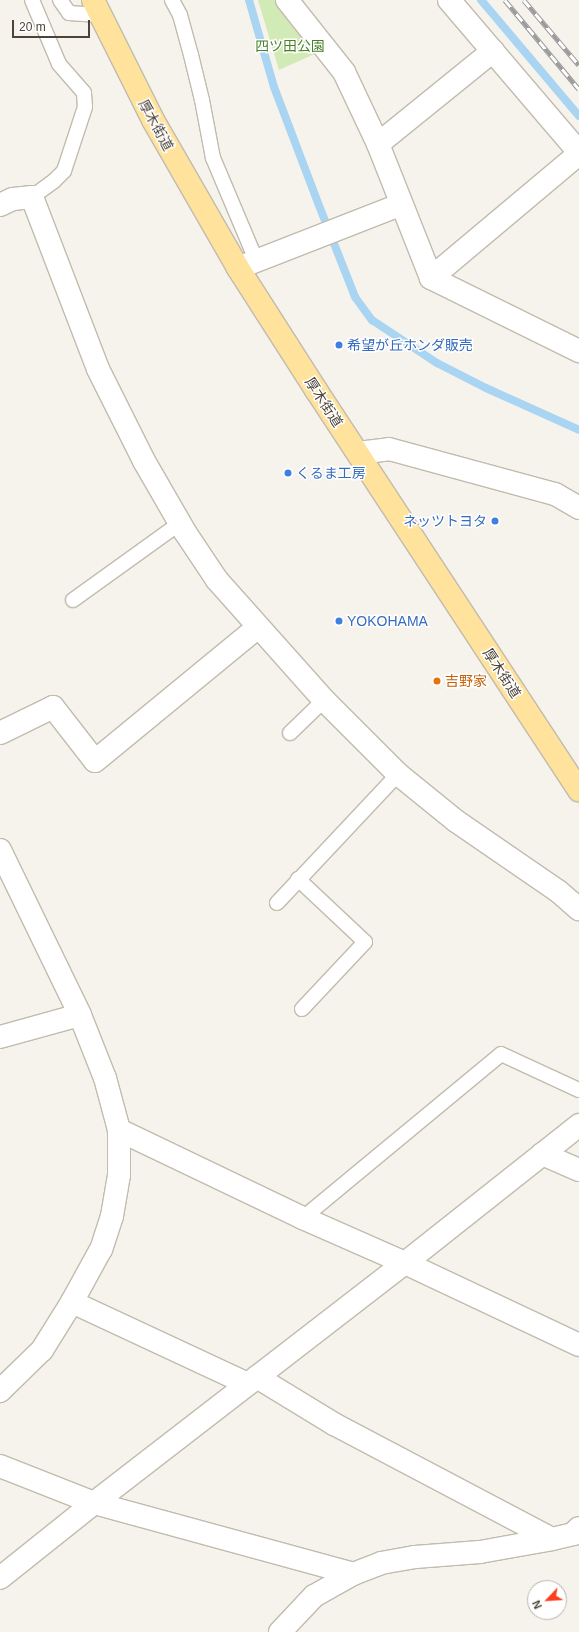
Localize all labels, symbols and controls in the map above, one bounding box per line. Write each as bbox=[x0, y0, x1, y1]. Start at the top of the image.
scale bar bbox=[14, 12, 92, 38]
text: 20 m bbox=[19, 20, 46, 34]
park label: 四ツ田公園 bbox=[255, 38, 325, 54]
street label: 厚木街道 bbox=[135, 96, 177, 154]
place label: 希望が丘ホンダ販売 bbox=[347, 337, 473, 353]
marker: 希望が丘ホンダ販売 bbox=[334, 340, 344, 350]
street label: 厚木街道 bbox=[302, 374, 346, 430]
place label: くるま工房 bbox=[296, 465, 366, 481]
marker: くるま工房 bbox=[283, 468, 293, 478]
place label: ネッツトヨタ bbox=[403, 513, 487, 529]
marker: ネッツトヨタ bbox=[490, 516, 500, 526]
place label: YOKOHAMA bbox=[347, 613, 428, 629]
marker: YOKOHAMA bbox=[334, 616, 344, 626]
street label: 厚木街道 bbox=[480, 645, 524, 701]
place label: 吉野家 bbox=[445, 673, 487, 689]
marker: 吉野家 bbox=[432, 676, 442, 686]
north arrow bbox=[527, 1580, 567, 1620]
text: N bbox=[530, 1599, 544, 1611]

